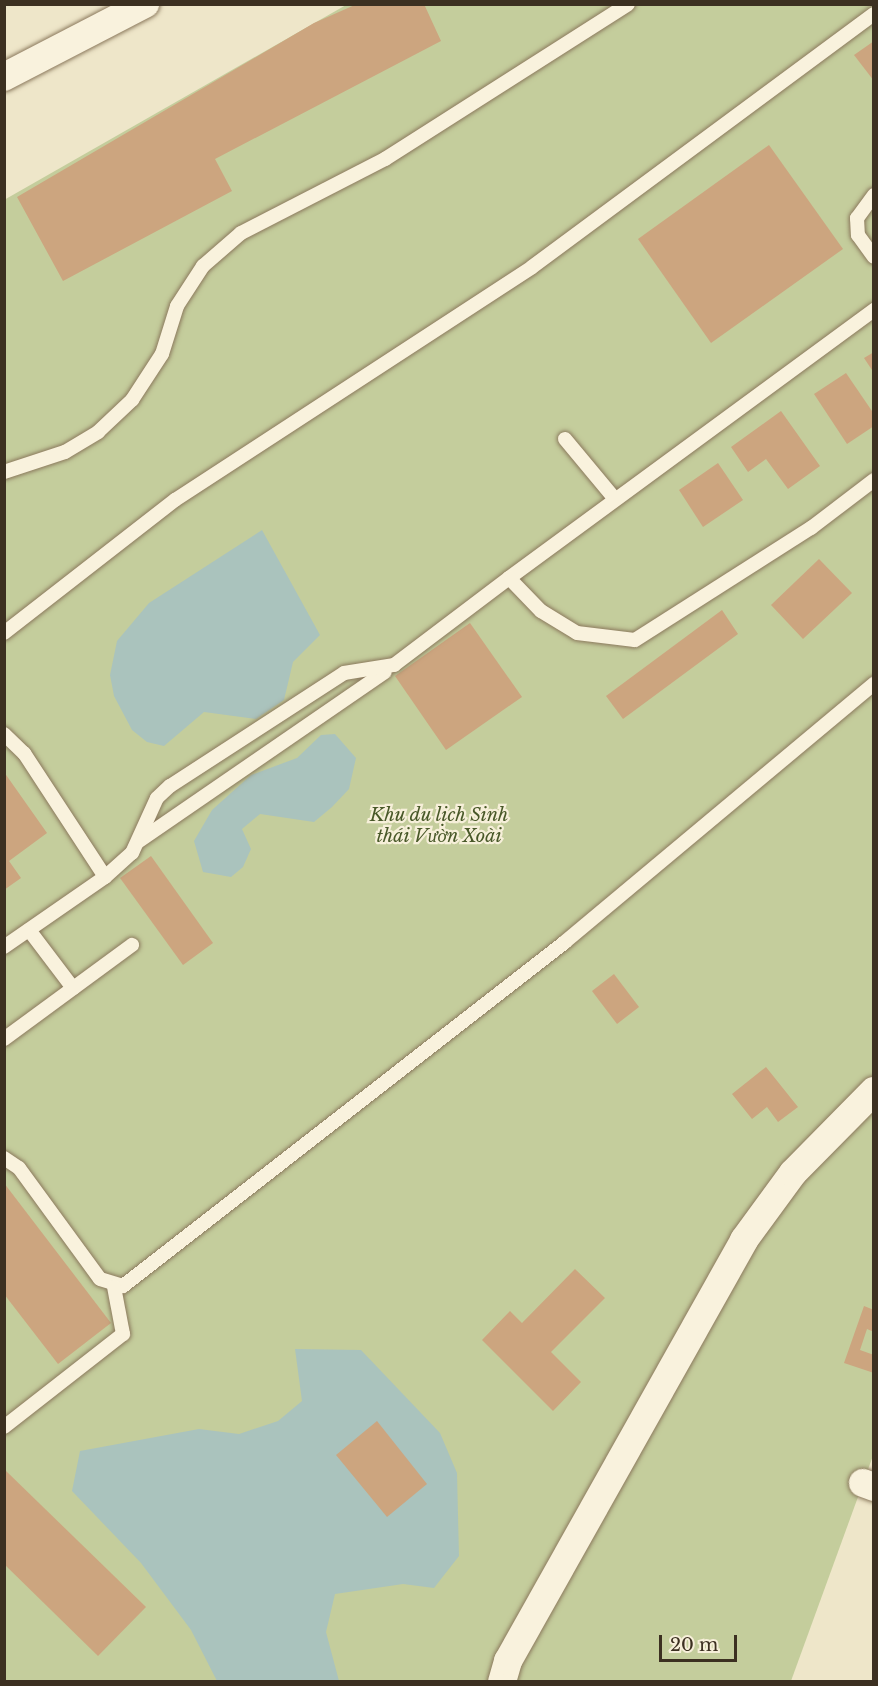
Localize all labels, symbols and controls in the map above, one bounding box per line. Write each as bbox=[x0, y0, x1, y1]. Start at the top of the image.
park label: Khu du lịch Sinh thái Vườn Xoài bbox=[369, 805, 509, 848]
scale bar bbox=[662, 1623, 740, 1661]
text: 20 m bbox=[670, 1634, 718, 1656]

